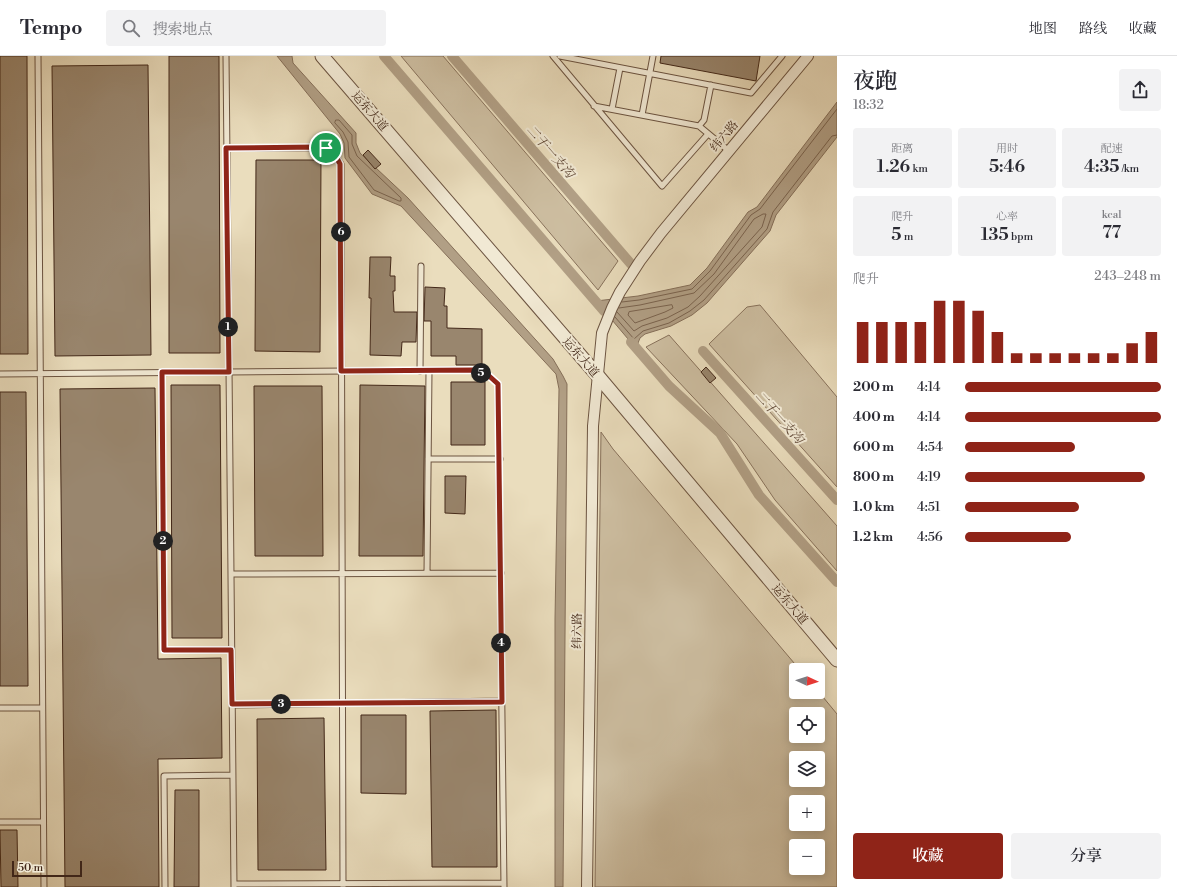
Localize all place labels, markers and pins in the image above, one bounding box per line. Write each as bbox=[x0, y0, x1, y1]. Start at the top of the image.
pin bbox=[309, 131, 343, 165]
pin: 6 bbox=[331, 222, 351, 242]
pin: 1 bbox=[218, 317, 238, 337]
pin: 5 bbox=[471, 363, 491, 383]
pin: 2 bbox=[153, 531, 173, 551]
pin: 4 bbox=[491, 633, 511, 653]
pin: 3 bbox=[271, 694, 291, 714]

